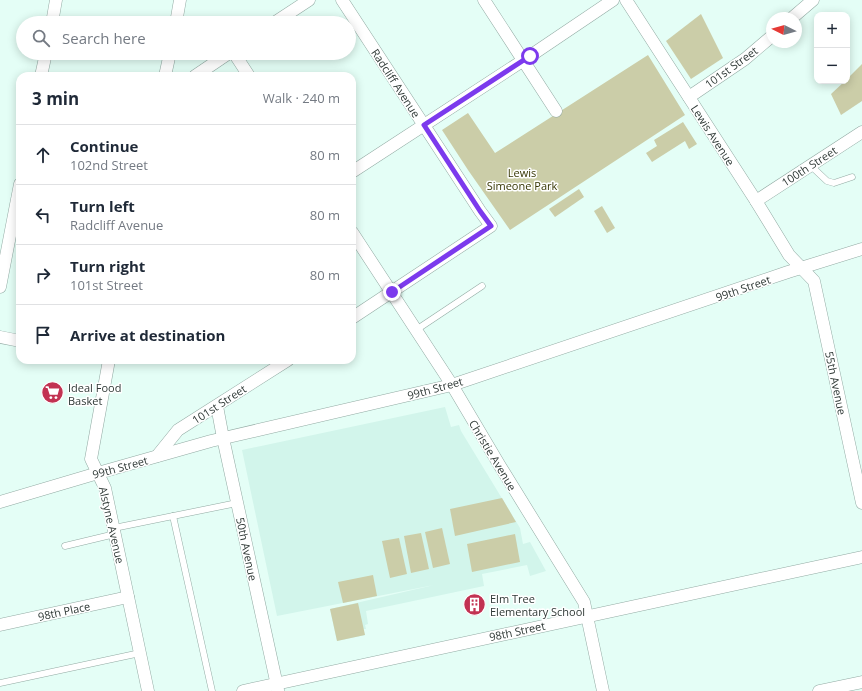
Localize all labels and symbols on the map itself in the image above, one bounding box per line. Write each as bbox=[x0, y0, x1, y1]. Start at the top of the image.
north arrow bbox=[766, 12, 802, 48]
street label: 101st Street bbox=[702, 43, 760, 91]
street label: Radcliff Avenue bbox=[368, 46, 424, 120]
route start bbox=[521, 47, 539, 65]
street label: Lewis Avenue bbox=[688, 102, 738, 168]
street label: 100th Street bbox=[778, 142, 840, 189]
park label: Lewis Simeone Park bbox=[487, 165, 558, 193]
street label: 99th Street bbox=[714, 272, 772, 304]
route end bbox=[383, 283, 401, 301]
street label: 55th Avenue bbox=[822, 350, 850, 416]
street label: 99th Street bbox=[406, 373, 464, 403]
supermarket icon: Ideal Food Basket bbox=[40, 380, 66, 406]
place label: Ideal Food Basket bbox=[68, 380, 121, 408]
street label: 101st Street bbox=[189, 381, 249, 427]
street label: Christie Avenue bbox=[466, 417, 520, 493]
street label: 99th Street bbox=[91, 452, 149, 482]
street label: Alstyne Avenue bbox=[96, 485, 128, 565]
street label: 50th Avenue bbox=[233, 516, 261, 582]
building icon: Elm Tree Elementary School bbox=[461, 591, 487, 617]
place label: Elm Tree Elementary School bbox=[490, 591, 585, 619]
street label: 98th Place bbox=[36, 598, 92, 624]
street label: 98th Street bbox=[488, 618, 546, 644]

